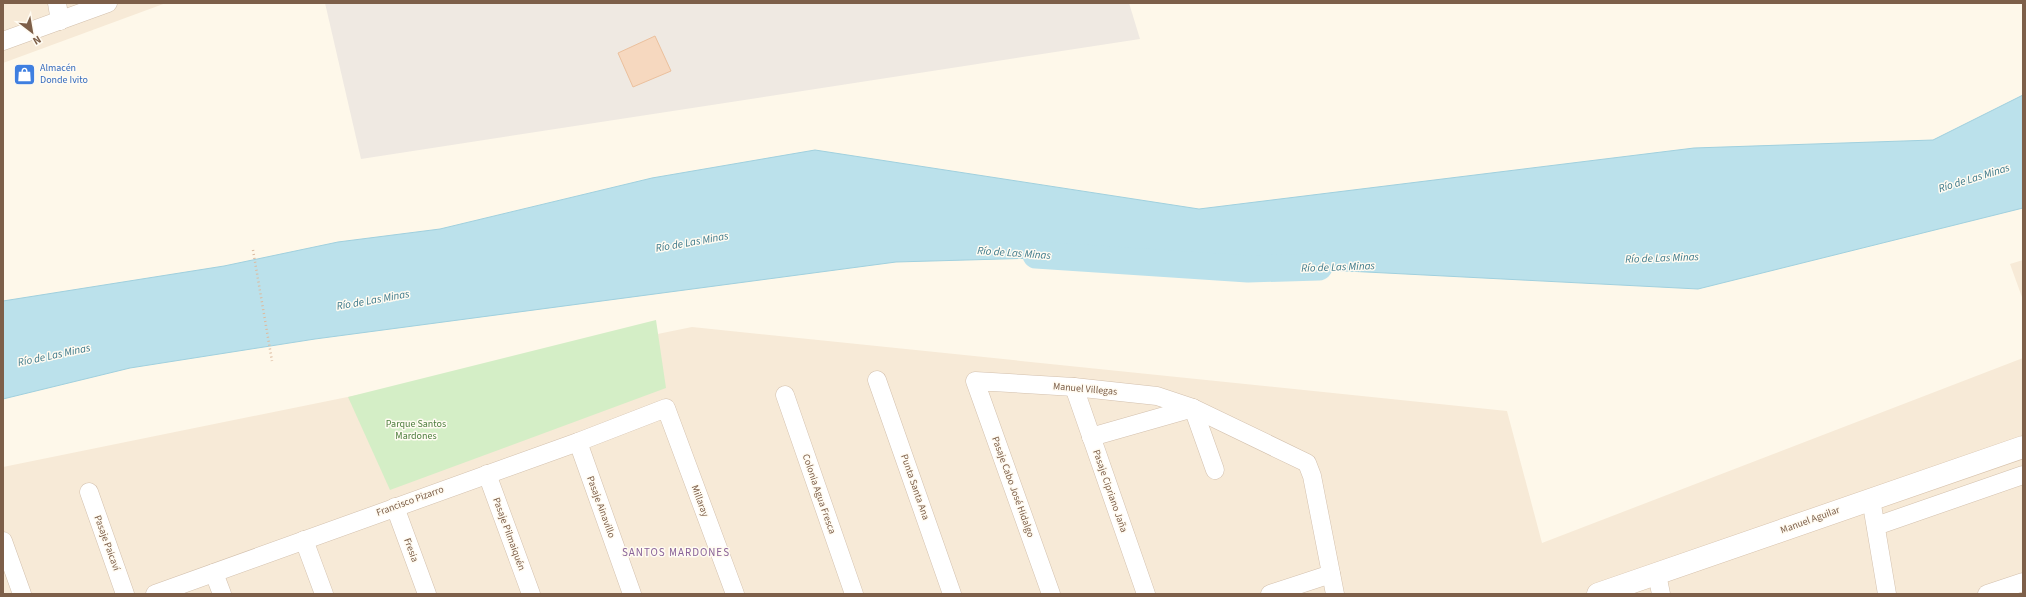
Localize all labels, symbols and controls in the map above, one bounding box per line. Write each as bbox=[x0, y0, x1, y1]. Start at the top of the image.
north arrow bbox=[12, 12, 52, 52]
text: N bbox=[30, 32, 44, 48]
shop icon: Almacén Donde Ivito bbox=[11, 61, 37, 87]
place label: Almacén Donde Ivito bbox=[40, 61, 88, 87]
water label: Río de Las Minas bbox=[1936, 160, 2012, 196]
water label: Río de Las Minas bbox=[654, 228, 730, 256]
water label: Río de Las Minas bbox=[977, 243, 1052, 263]
water label: Río de Las Minas bbox=[1625, 249, 1700, 267]
water label: Río de Las Minas bbox=[1301, 258, 1376, 276]
water label: Río de Las Minas bbox=[335, 286, 411, 314]
water label: Río de Las Minas bbox=[16, 340, 92, 370]
street label: Manuel Villegas bbox=[1052, 379, 1118, 399]
park label: Parque Santos Mardones bbox=[386, 417, 446, 443]
street label: Pasaje Cabo José Hidalgo bbox=[988, 435, 1038, 539]
street label: Pasaje Cipriano Jaña bbox=[1089, 448, 1131, 534]
street label: Colonia Agua Fresca bbox=[799, 452, 839, 536]
street label: Punta Santa Ana bbox=[897, 452, 933, 522]
street label: Pasaje Ainavillo bbox=[583, 474, 619, 540]
street label: Francisco Pizarro bbox=[374, 482, 446, 520]
street label: Millaray bbox=[688, 483, 712, 519]
street label: Pasaje Pilmaiquén bbox=[489, 496, 529, 572]
street label: Manuel Aguilar bbox=[1778, 503, 1842, 537]
street label: Pasaje Paicaví bbox=[90, 513, 124, 573]
street label: Fresia bbox=[400, 536, 422, 564]
district label: SANTOS MARDONES bbox=[622, 545, 730, 560]

